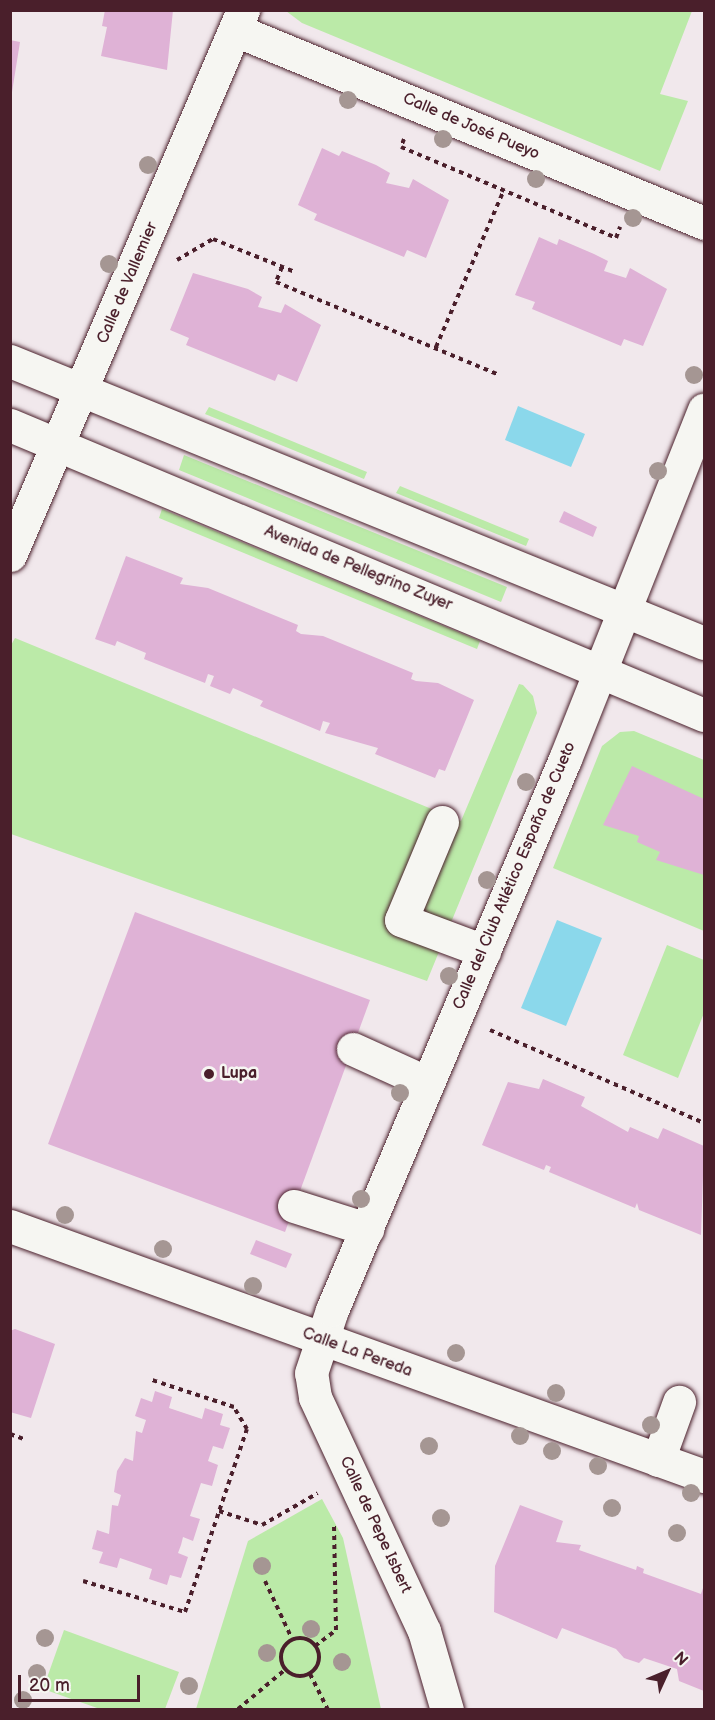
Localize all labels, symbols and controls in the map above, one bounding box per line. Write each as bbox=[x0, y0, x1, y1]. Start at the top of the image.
street label: Calle de José Pueyo bbox=[399, 89, 543, 165]
street label: Calle de Vallemier bbox=[94, 219, 162, 347]
street label: Avenida de Pellegrino Zuyer bbox=[261, 522, 455, 616]
street label: Calle del Club Atlético España de Cueto bbox=[450, 739, 580, 1013]
place label: Lupa bbox=[221, 1064, 257, 1084]
marker: Lupa bbox=[202, 1067, 216, 1081]
street label: Calle La Pereda bbox=[299, 1324, 415, 1382]
street label: Calle de Pepe Isbert bbox=[335, 1454, 415, 1596]
north arrow bbox=[637, 1642, 697, 1702]
text: N bbox=[669, 1648, 691, 1670]
scale bar bbox=[21, 1663, 142, 1701]
text: 20 m bbox=[29, 1675, 70, 1696]

